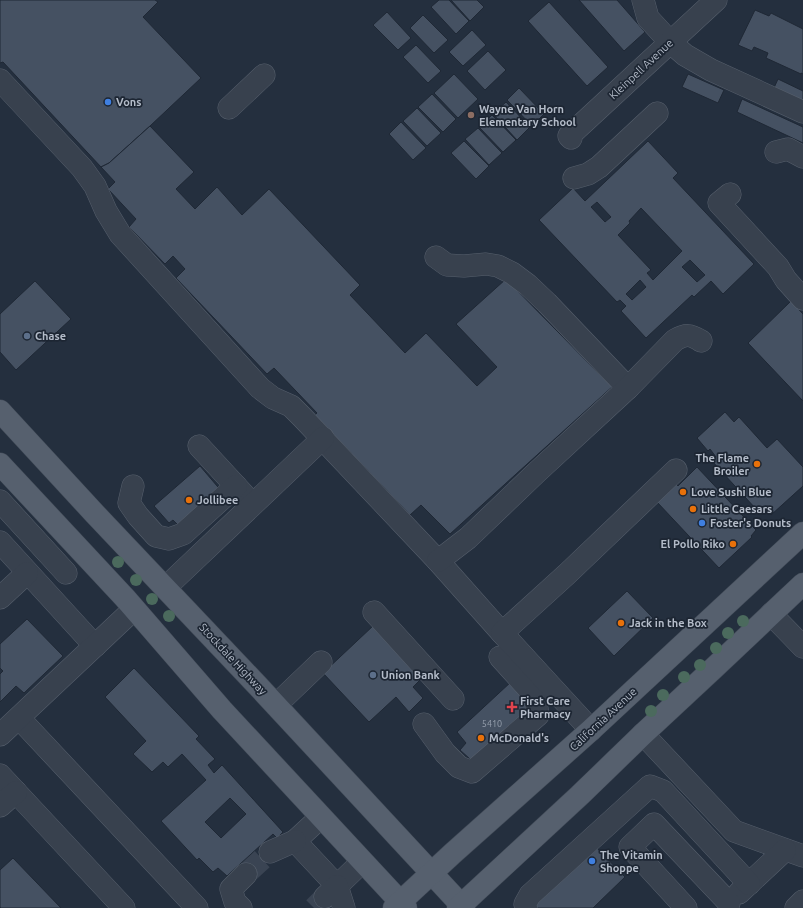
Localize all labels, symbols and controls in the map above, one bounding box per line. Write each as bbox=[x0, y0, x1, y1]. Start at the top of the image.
street label: Kleinpell Avenue bbox=[607, 36, 675, 102]
place label: Vons bbox=[116, 96, 141, 108]
marker: Vons bbox=[103, 97, 113, 107]
place label: Wayne Van Horn Elementary School bbox=[479, 103, 577, 128]
marker: Wayne Van Horn Elementary School bbox=[466, 110, 476, 120]
place label: Chase bbox=[35, 330, 66, 342]
marker: Chase bbox=[22, 331, 32, 341]
place label: The Flame Broiler bbox=[696, 452, 749, 477]
marker: The Flame Broiler bbox=[752, 459, 762, 469]
place label: Love Sushi Blue bbox=[691, 486, 772, 498]
marker: Love Sushi Blue bbox=[678, 487, 688, 497]
place label: Jollibee bbox=[197, 494, 238, 506]
marker: Jollibee bbox=[184, 495, 194, 505]
place label: Little Caesars bbox=[701, 503, 772, 515]
marker: Little Caesars bbox=[688, 504, 698, 514]
place label: Foster's Donuts bbox=[710, 517, 791, 529]
marker: Foster's Donuts bbox=[697, 518, 707, 528]
place label: El Pollo Riko bbox=[660, 538, 725, 550]
marker: El Pollo Riko bbox=[728, 539, 738, 549]
place label: Jack in the Box bbox=[629, 617, 707, 629]
marker: Jack in the Box bbox=[616, 618, 626, 628]
street label: Stockdale Highway bbox=[197, 621, 270, 698]
place label: Union Bank bbox=[381, 669, 441, 681]
marker: Union Bank bbox=[368, 670, 378, 680]
street label: California Avenue bbox=[567, 685, 639, 753]
place label: First Care Pharmacy bbox=[520, 695, 571, 720]
marker: First Care Pharmacy bbox=[507, 702, 517, 712]
house number: 5410 bbox=[482, 719, 502, 729]
place label: McDonald's bbox=[489, 732, 549, 744]
marker: McDonald's bbox=[476, 733, 486, 743]
place label: The Vitamin Shoppe bbox=[600, 849, 663, 874]
marker: The Vitamin Shoppe bbox=[587, 856, 597, 866]

